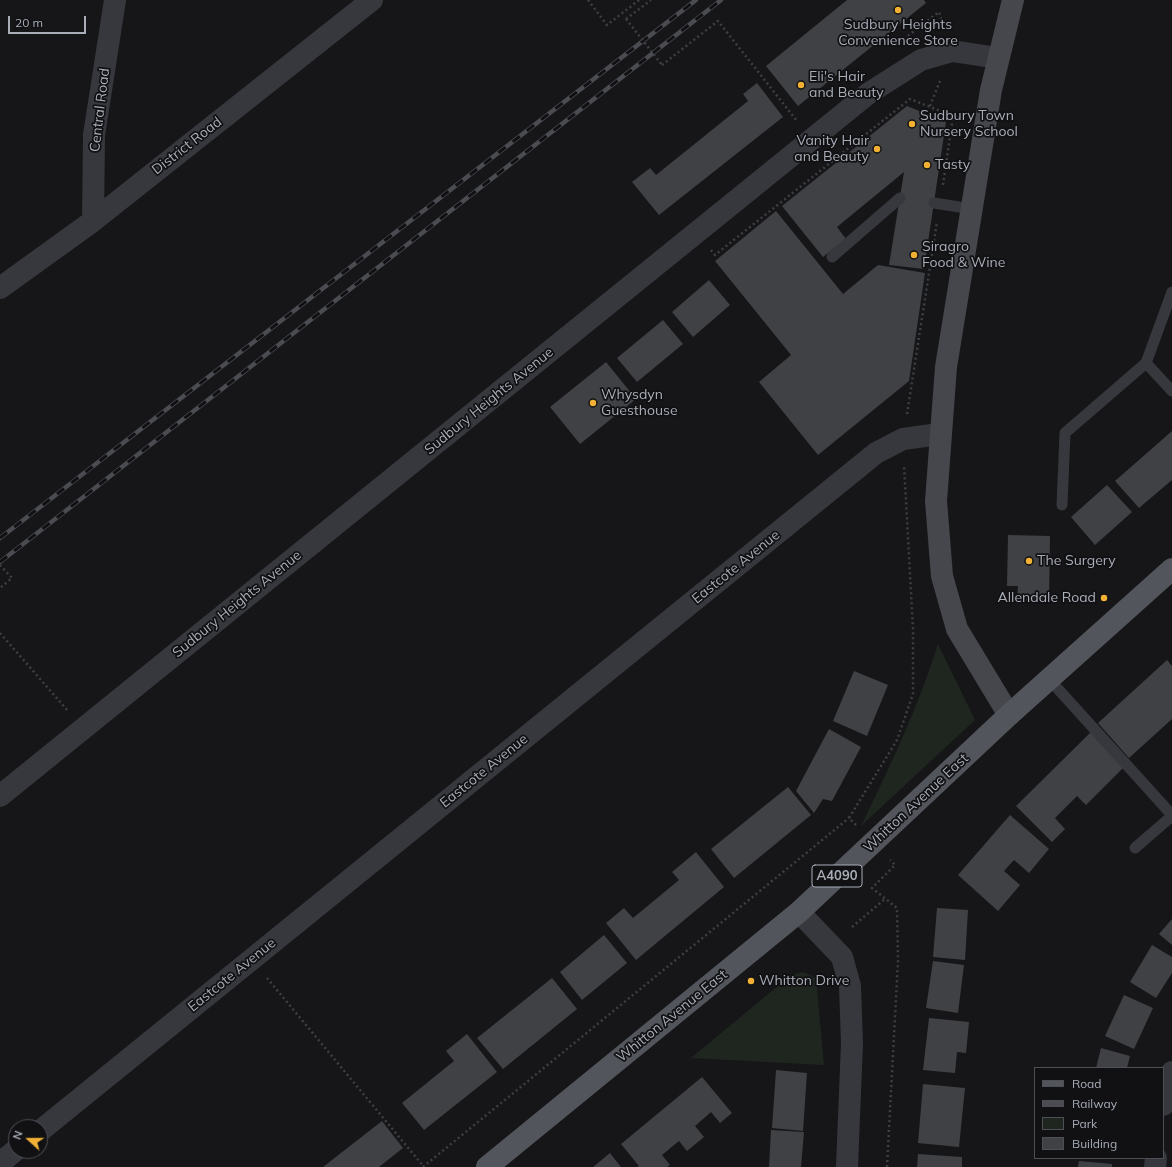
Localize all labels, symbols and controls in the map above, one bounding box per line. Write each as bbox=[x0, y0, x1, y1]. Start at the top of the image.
marker: Sudbury Heights Convenience Store bbox=[893, 5, 903, 15]
scale bar bbox=[10, 8, 88, 34]
text: 20 m bbox=[15, 15, 43, 30]
place label: Sudbury Heights Convenience Store bbox=[838, 17, 958, 50]
street label: Central Road bbox=[87, 67, 113, 153]
place label: Eli's Hair and Beauty bbox=[809, 69, 884, 102]
marker: Eli's Hair and Beauty bbox=[796, 80, 806, 90]
place label: Sudbury Town Nursery School bbox=[920, 108, 1018, 140]
street label: District Road bbox=[149, 114, 225, 178]
marker: Sudbury Town Nursery School bbox=[907, 119, 917, 129]
place label: Vanity Hair and Beauty bbox=[794, 133, 869, 166]
marker: Vanity Hair and Beauty bbox=[872, 144, 882, 154]
place label: Tasty bbox=[935, 157, 970, 173]
marker: Tasty bbox=[922, 160, 932, 170]
place label: Siragro Food & Wine bbox=[922, 239, 1005, 272]
marker: Siragro Food & Wine bbox=[909, 250, 919, 260]
street label: Sudbury Heights Avenue bbox=[421, 344, 557, 458]
place label: Whysdyn Guesthouse bbox=[601, 387, 678, 420]
marker: Whysdyn Guesthouse bbox=[588, 398, 598, 408]
street label: Eastcote Avenue bbox=[689, 527, 783, 607]
street label: Sudbury Heights Avenue bbox=[169, 547, 305, 661]
place label: The Surgery bbox=[1037, 553, 1116, 569]
marker: The Surgery bbox=[1024, 556, 1034, 566]
place label: Allendale Road bbox=[998, 590, 1096, 606]
marker: Allendale Road bbox=[1099, 593, 1109, 603]
street label: Eastcote Avenue bbox=[437, 731, 531, 811]
street label: Whitton Avenue East bbox=[860, 750, 972, 856]
road number: A4090 bbox=[812, 865, 862, 887]
street label: Eastcote Avenue bbox=[185, 935, 279, 1015]
street label: Whitton Avenue East bbox=[613, 966, 731, 1066]
place label: Whitton Drive bbox=[759, 973, 849, 989]
marker: Whitton Drive bbox=[746, 976, 756, 986]
legend bbox=[1034, 1067, 1164, 1159]
text: Road bbox=[1072, 1076, 1101, 1091]
text: Railway bbox=[1072, 1096, 1117, 1111]
text: Park bbox=[1072, 1116, 1097, 1131]
north arrow bbox=[8, 1119, 48, 1159]
text: N bbox=[10, 1129, 26, 1141]
text: Building bbox=[1072, 1136, 1117, 1151]

